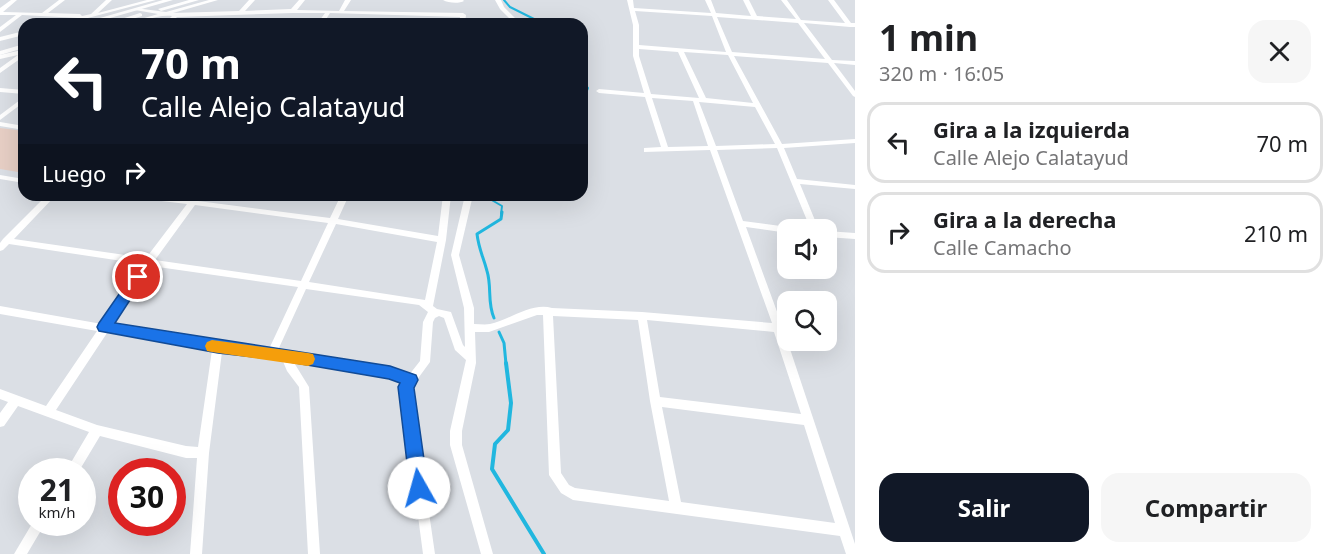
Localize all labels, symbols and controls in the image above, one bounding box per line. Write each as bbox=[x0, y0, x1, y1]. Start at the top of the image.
text: 1 min bbox=[879, 13, 978, 62]
button: close bbox=[1248, 20, 1311, 83]
text: 70 m bbox=[141, 34, 241, 91]
icon: left bbox=[42, 42, 120, 120]
text: 320 m · 16:05 bbox=[879, 60, 1004, 87]
text: Calle Alejo Calatayud bbox=[141, 88, 405, 125]
text: Gira a la izquierda bbox=[933, 114, 1130, 144]
icon: left bbox=[882, 126, 915, 159]
text: 70 m bbox=[1257, 128, 1308, 158]
text: Calle Alejo Calatayud bbox=[933, 144, 1129, 171]
icon: right bbox=[118, 156, 151, 189]
text: Luego bbox=[42, 158, 106, 188]
text: Gira a la derecha bbox=[933, 204, 1117, 234]
icon: right bbox=[882, 216, 915, 249]
text: 210 m bbox=[1244, 218, 1308, 248]
map controls bbox=[777, 219, 837, 351]
button: sound bbox=[777, 219, 837, 279]
text: Calle Camacho bbox=[933, 234, 1072, 261]
pin bbox=[112, 251, 163, 302]
icon: arrive bbox=[121, 260, 154, 293]
button: search bbox=[777, 291, 837, 351]
position arrow bbox=[387, 456, 451, 520]
speed limit sign: 30 bbox=[108, 458, 186, 536]
text: 21 bbox=[40, 469, 74, 510]
button: Salir bbox=[879, 473, 1089, 542]
button: Compartir bbox=[1101, 473, 1311, 542]
text: km/h bbox=[39, 502, 75, 522]

